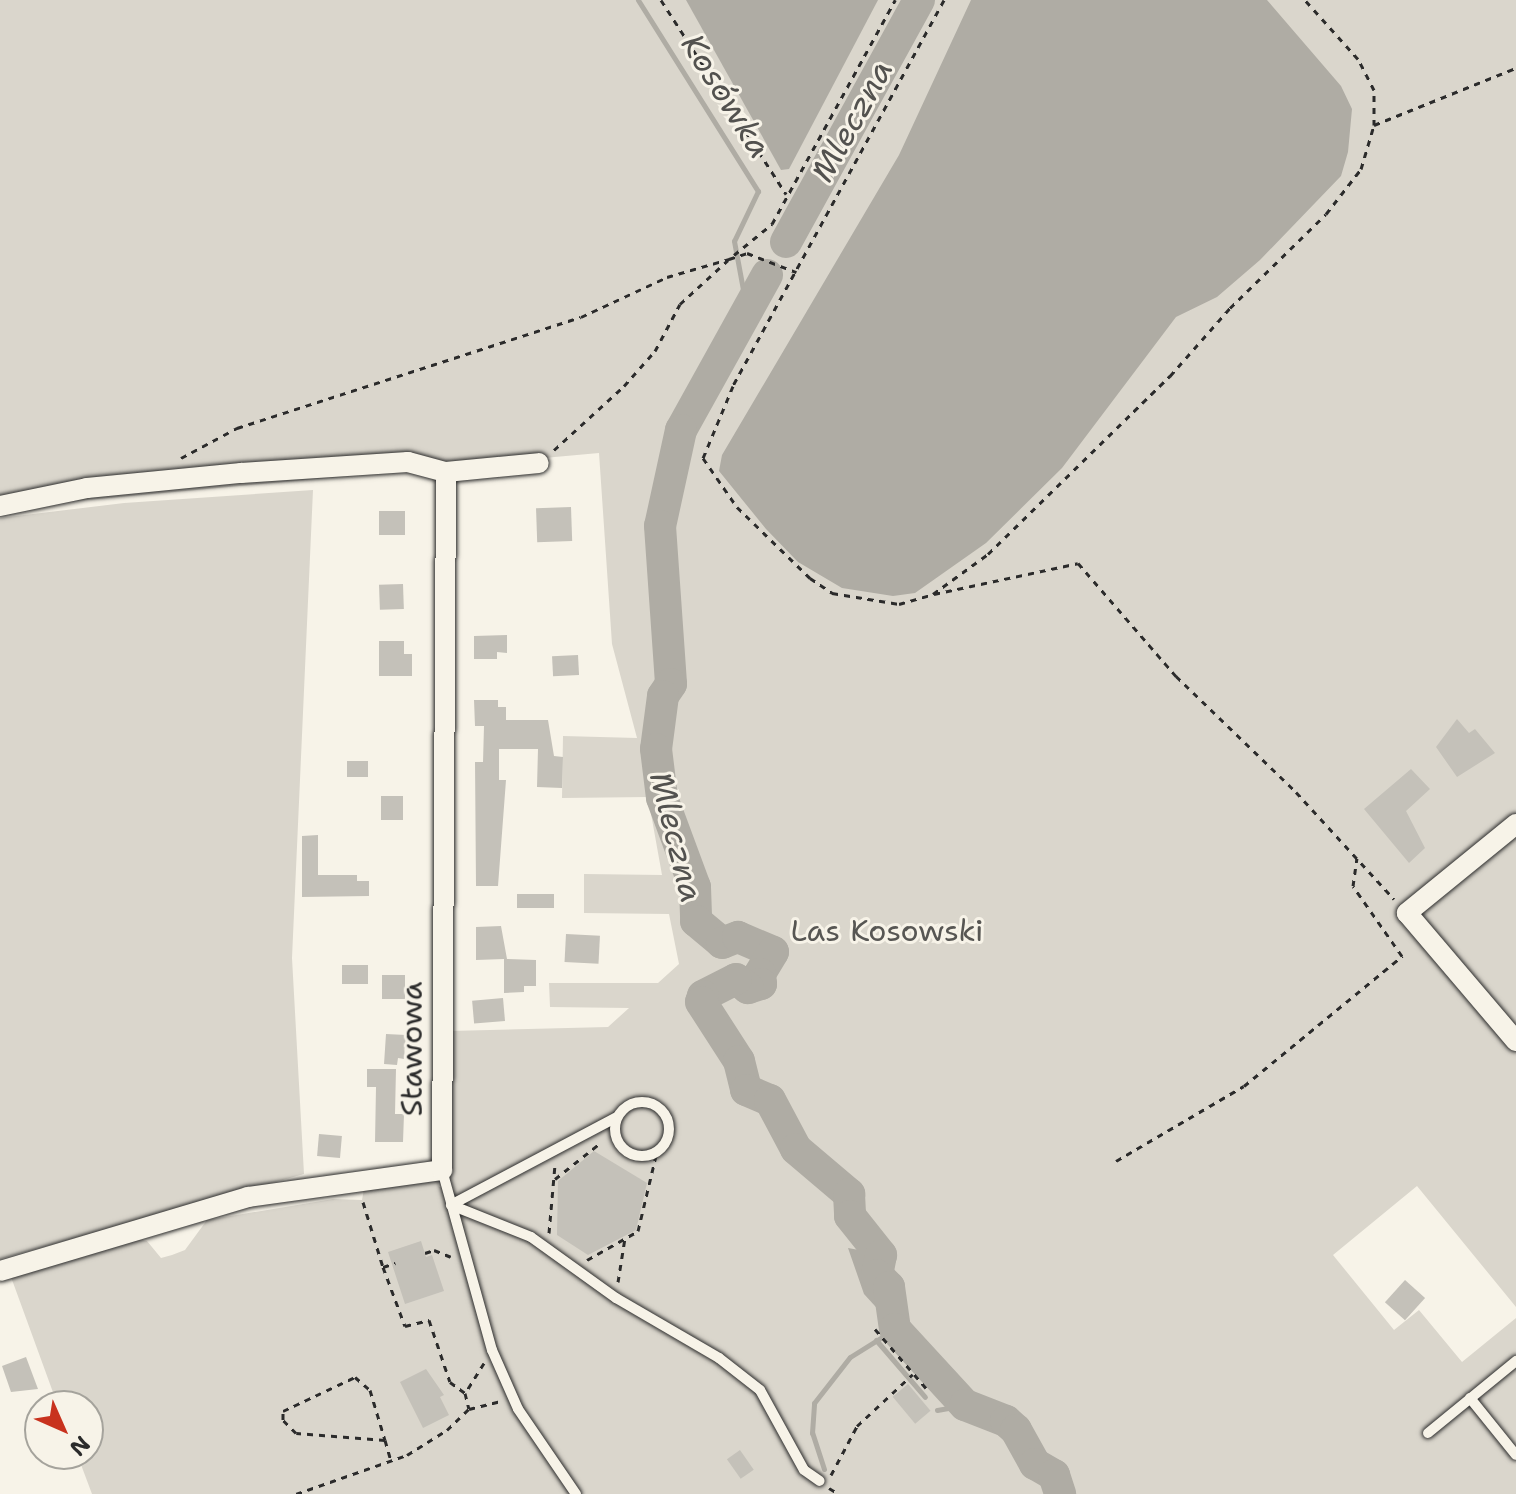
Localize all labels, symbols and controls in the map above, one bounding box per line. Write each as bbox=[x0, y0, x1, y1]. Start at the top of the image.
water label: Kosówka bbox=[673, 27, 779, 165]
water label: Mleczna bbox=[803, 54, 901, 188]
water label: Mleczna bbox=[641, 768, 711, 906]
park label: Las Kosowski bbox=[791, 913, 983, 949]
street label: Stawowa bbox=[394, 982, 430, 1116]
north arrow bbox=[24, 1390, 104, 1470]
text: N bbox=[63, 1429, 96, 1462]

